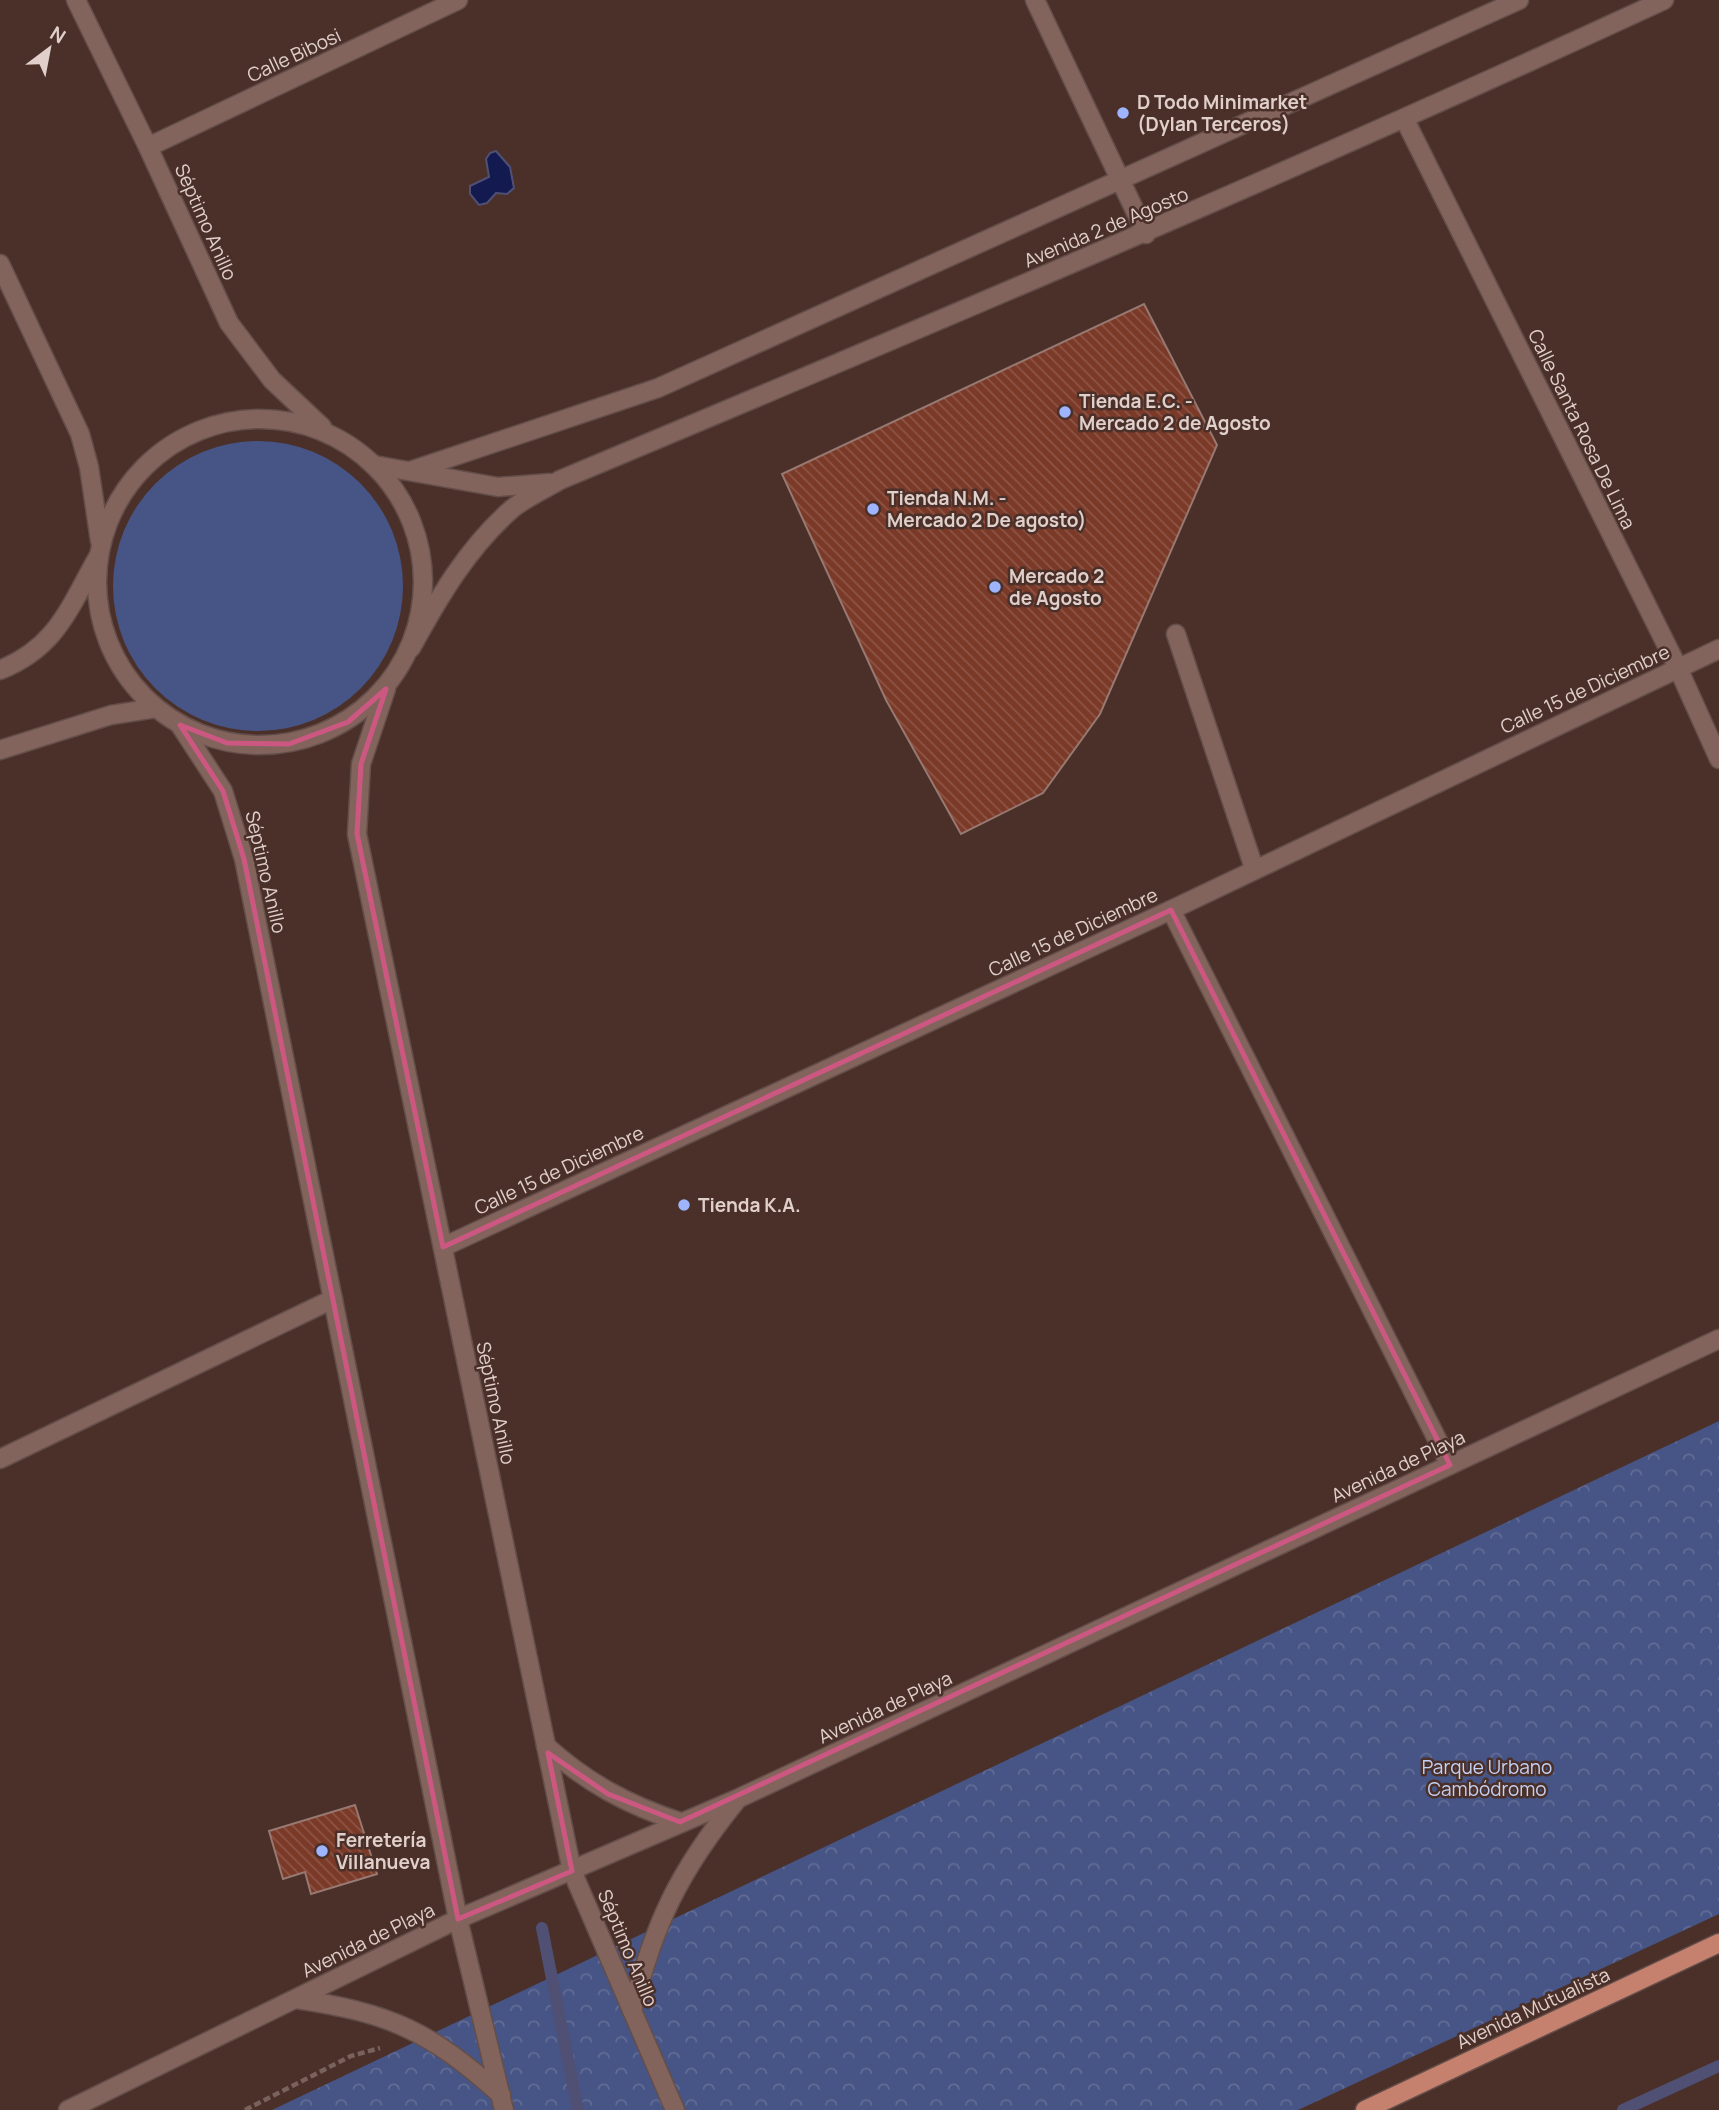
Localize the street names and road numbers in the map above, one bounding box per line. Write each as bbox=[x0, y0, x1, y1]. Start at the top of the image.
street label: Calle Bibosi bbox=[243, 22, 345, 88]
street label: Séptimo Anillo bbox=[169, 160, 243, 284]
street label: Avenida 2 de Agosto bbox=[1020, 181, 1192, 273]
street label: Calle Santa Rosa De Lima bbox=[1522, 325, 1642, 533]
street label: Calle 15 de Diciembre bbox=[1496, 638, 1674, 740]
street label: Séptimo Anillo bbox=[239, 808, 293, 936]
street label: Calle 15 de Diciembre bbox=[984, 881, 1162, 983]
street label: Calle 15 de Diciembre bbox=[470, 1119, 648, 1221]
street label: Séptimo Anillo bbox=[470, 1339, 522, 1467]
street label: Avenida de Playa bbox=[1327, 1424, 1469, 1508]
street label: Avenida de Playa bbox=[814, 1665, 956, 1749]
street label: Séptimo Anillo bbox=[592, 1885, 664, 2011]
street label: Avenida de Playa bbox=[297, 1897, 439, 1983]
street label: Avenida Mutualista bbox=[1452, 1961, 1614, 2055]

